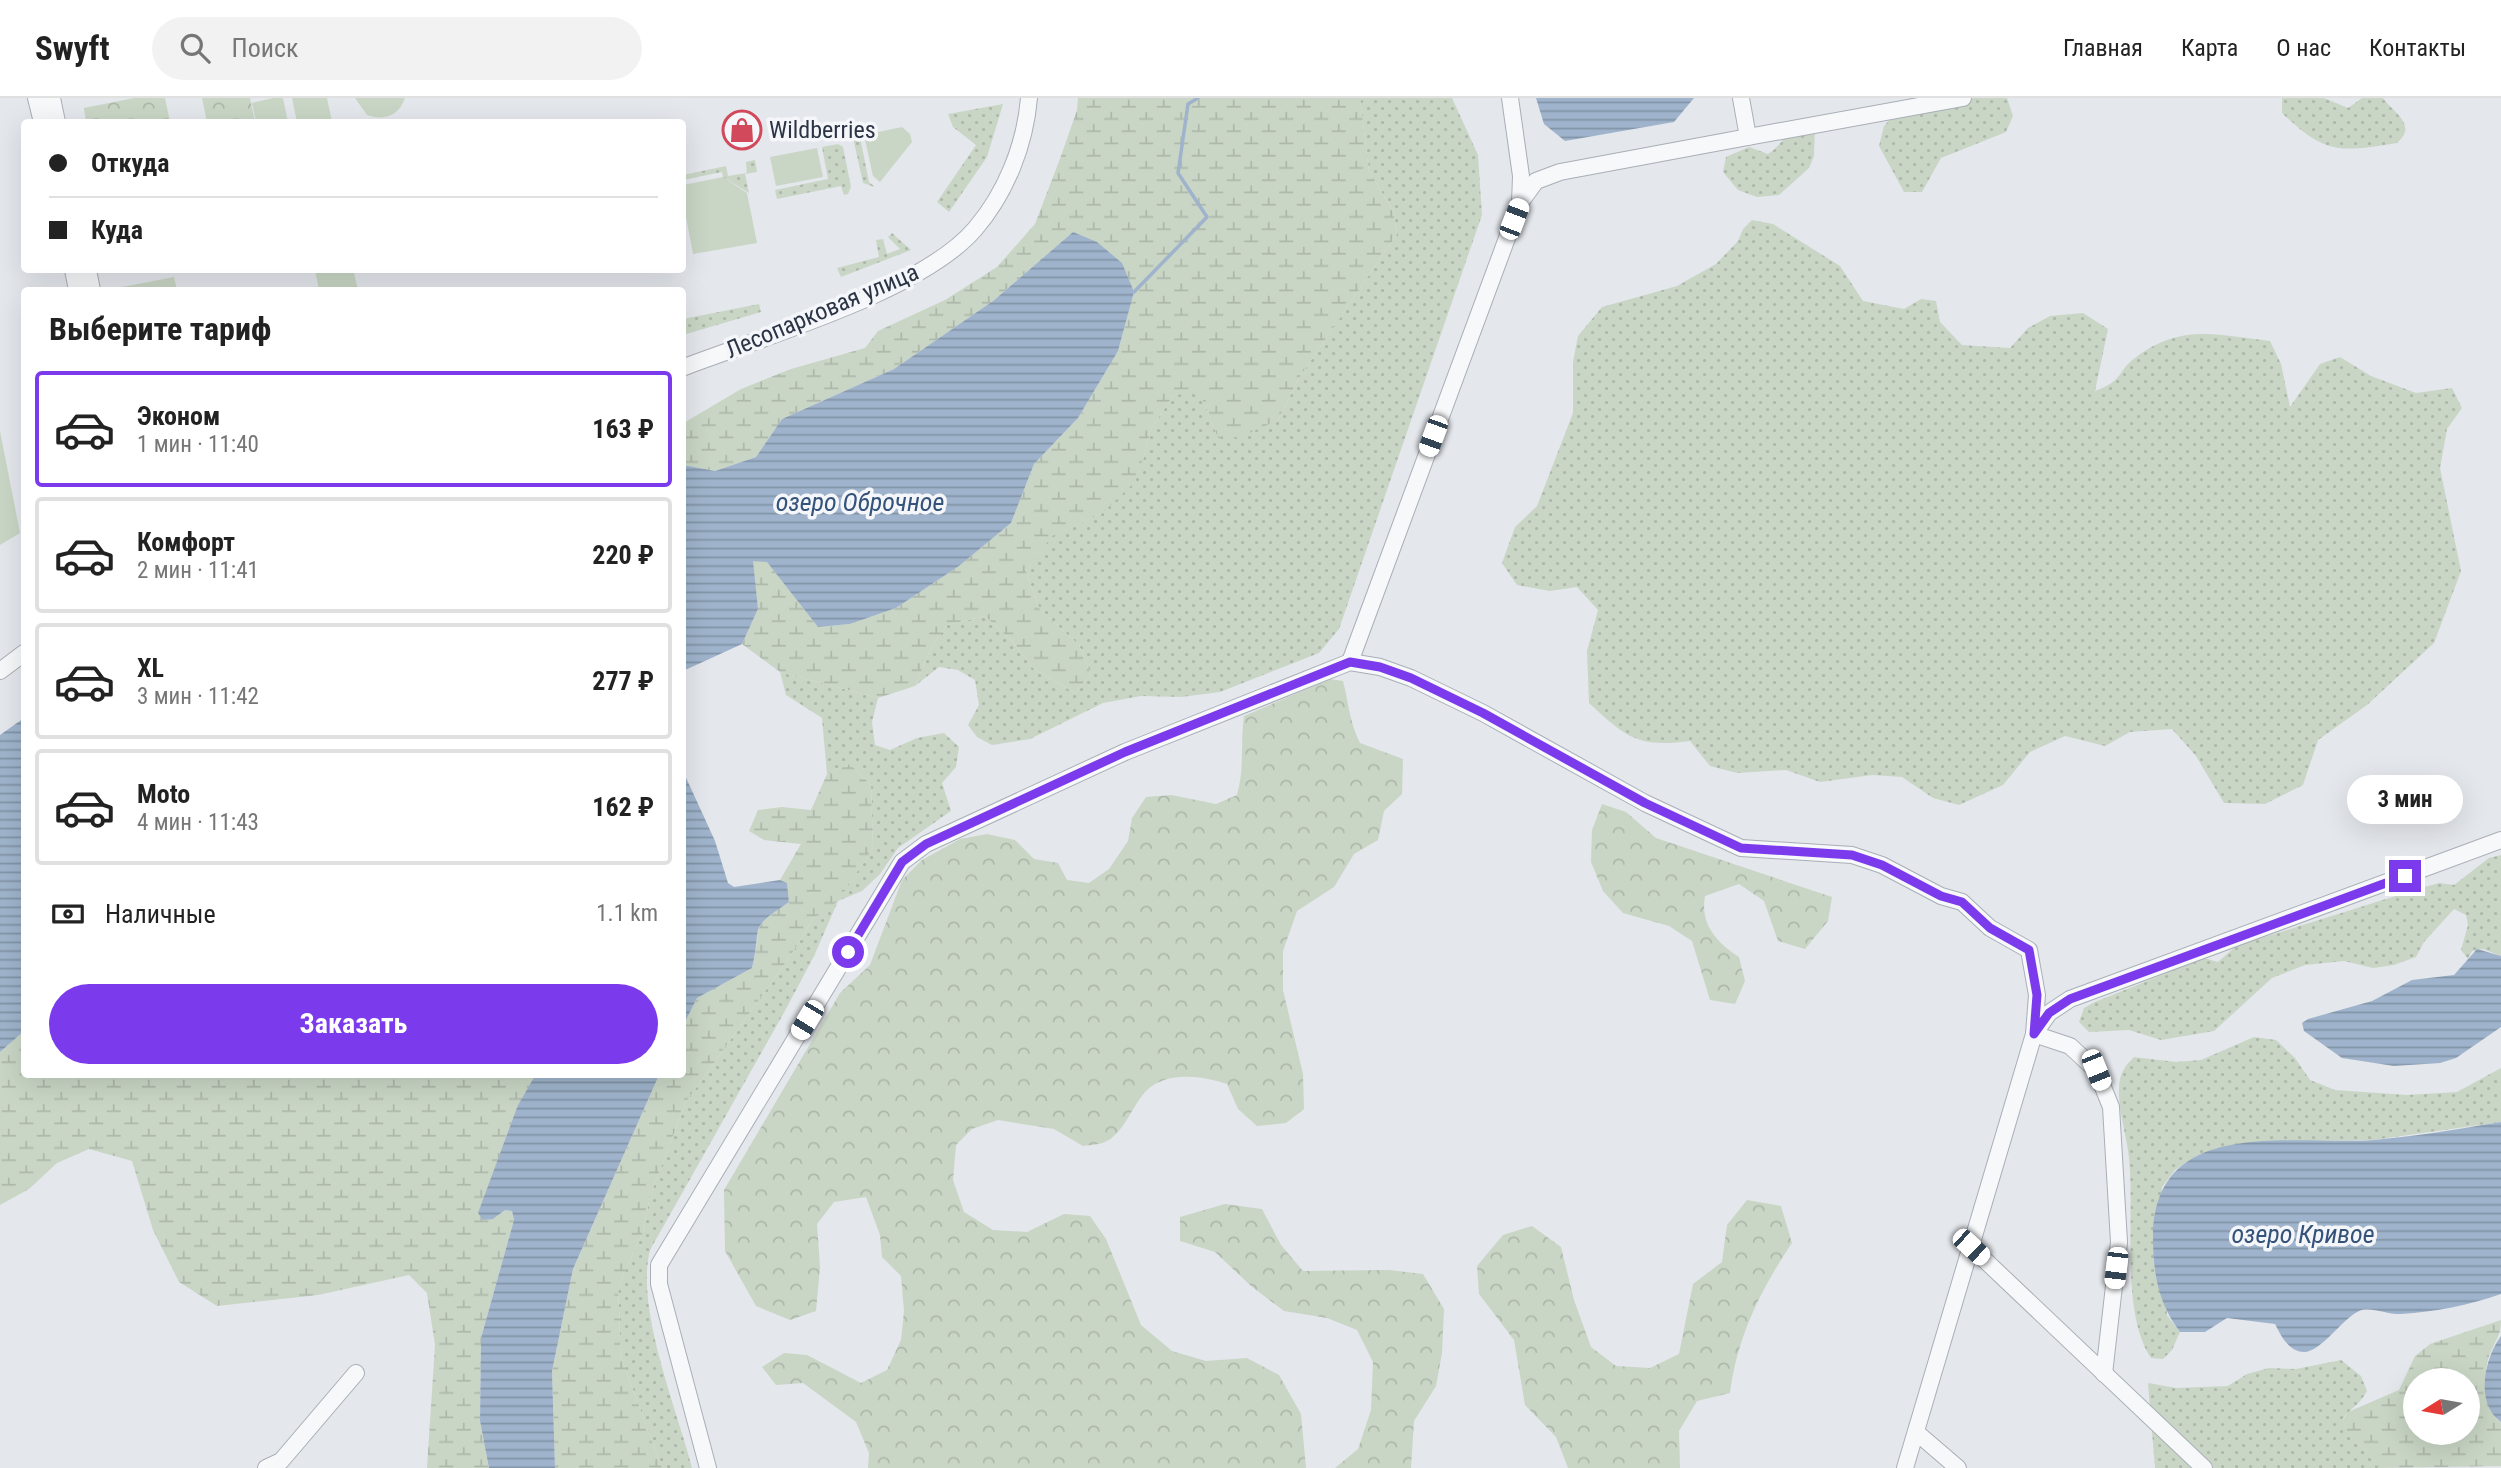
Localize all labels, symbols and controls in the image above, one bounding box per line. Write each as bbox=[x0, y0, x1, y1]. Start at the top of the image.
search box bbox=[152, 17, 642, 80]
text: Swyft bbox=[35, 29, 110, 68]
icon: search bbox=[176, 29, 214, 67]
text: Поиск bbox=[232, 33, 298, 63]
text: Главная bbox=[2063, 34, 2143, 62]
text: Карта bbox=[2181, 34, 2238, 62]
text: О нас bbox=[2276, 34, 2331, 62]
text: Контакты bbox=[2369, 34, 2466, 62]
shop icon: Wildberries bbox=[721, 109, 763, 151]
place label: Wildberries bbox=[769, 116, 876, 144]
text: Откуда bbox=[91, 148, 169, 178]
car bbox=[1497, 196, 1532, 242]
text: Куда bbox=[91, 215, 143, 245]
street label: Лесопарковая улица bbox=[721, 258, 923, 364]
text: Выберите тариф bbox=[49, 310, 271, 348]
icon: car bbox=[53, 398, 116, 461]
text: Эконом bbox=[137, 401, 220, 431]
car bbox=[1416, 413, 1451, 459]
text: 163 ₽ bbox=[592, 414, 654, 444]
text: 1 мин · 11:40 bbox=[137, 431, 259, 458]
water label: озеро Оброчное bbox=[776, 487, 944, 517]
icon: car bbox=[53, 524, 116, 587]
text: Комфорт bbox=[137, 527, 235, 557]
text: 220 ₽ bbox=[592, 540, 654, 570]
text: 2 мин · 11:41 bbox=[137, 557, 259, 584]
icon: car bbox=[53, 650, 116, 713]
text: XL bbox=[137, 653, 164, 683]
text: 277 ₽ bbox=[592, 666, 654, 696]
text: 3 мин · 11:42 bbox=[137, 683, 259, 710]
callout: 3 мин bbox=[2347, 774, 2463, 824]
icon: car bbox=[53, 776, 116, 839]
text: Moto bbox=[137, 779, 190, 809]
text: 3 мин bbox=[2377, 786, 2433, 813]
text: 162 ₽ bbox=[592, 792, 654, 822]
text: 4 мин · 11:43 bbox=[137, 809, 259, 836]
route end bbox=[2389, 860, 2421, 892]
icon: cash bbox=[49, 895, 87, 933]
text: Наличные bbox=[105, 899, 216, 929]
text: 1.1 km bbox=[596, 900, 658, 927]
route start bbox=[832, 936, 864, 968]
button: Заказать bbox=[49, 984, 658, 1064]
car bbox=[788, 997, 827, 1043]
car bbox=[2079, 1047, 2114, 1093]
water label: озеро Кривое bbox=[2231, 1219, 2375, 1249]
car bbox=[1949, 1225, 1994, 1269]
car bbox=[2104, 1246, 2129, 1290]
north arrow bbox=[2403, 1368, 2480, 1446]
map controls bbox=[2403, 1368, 2480, 1445]

